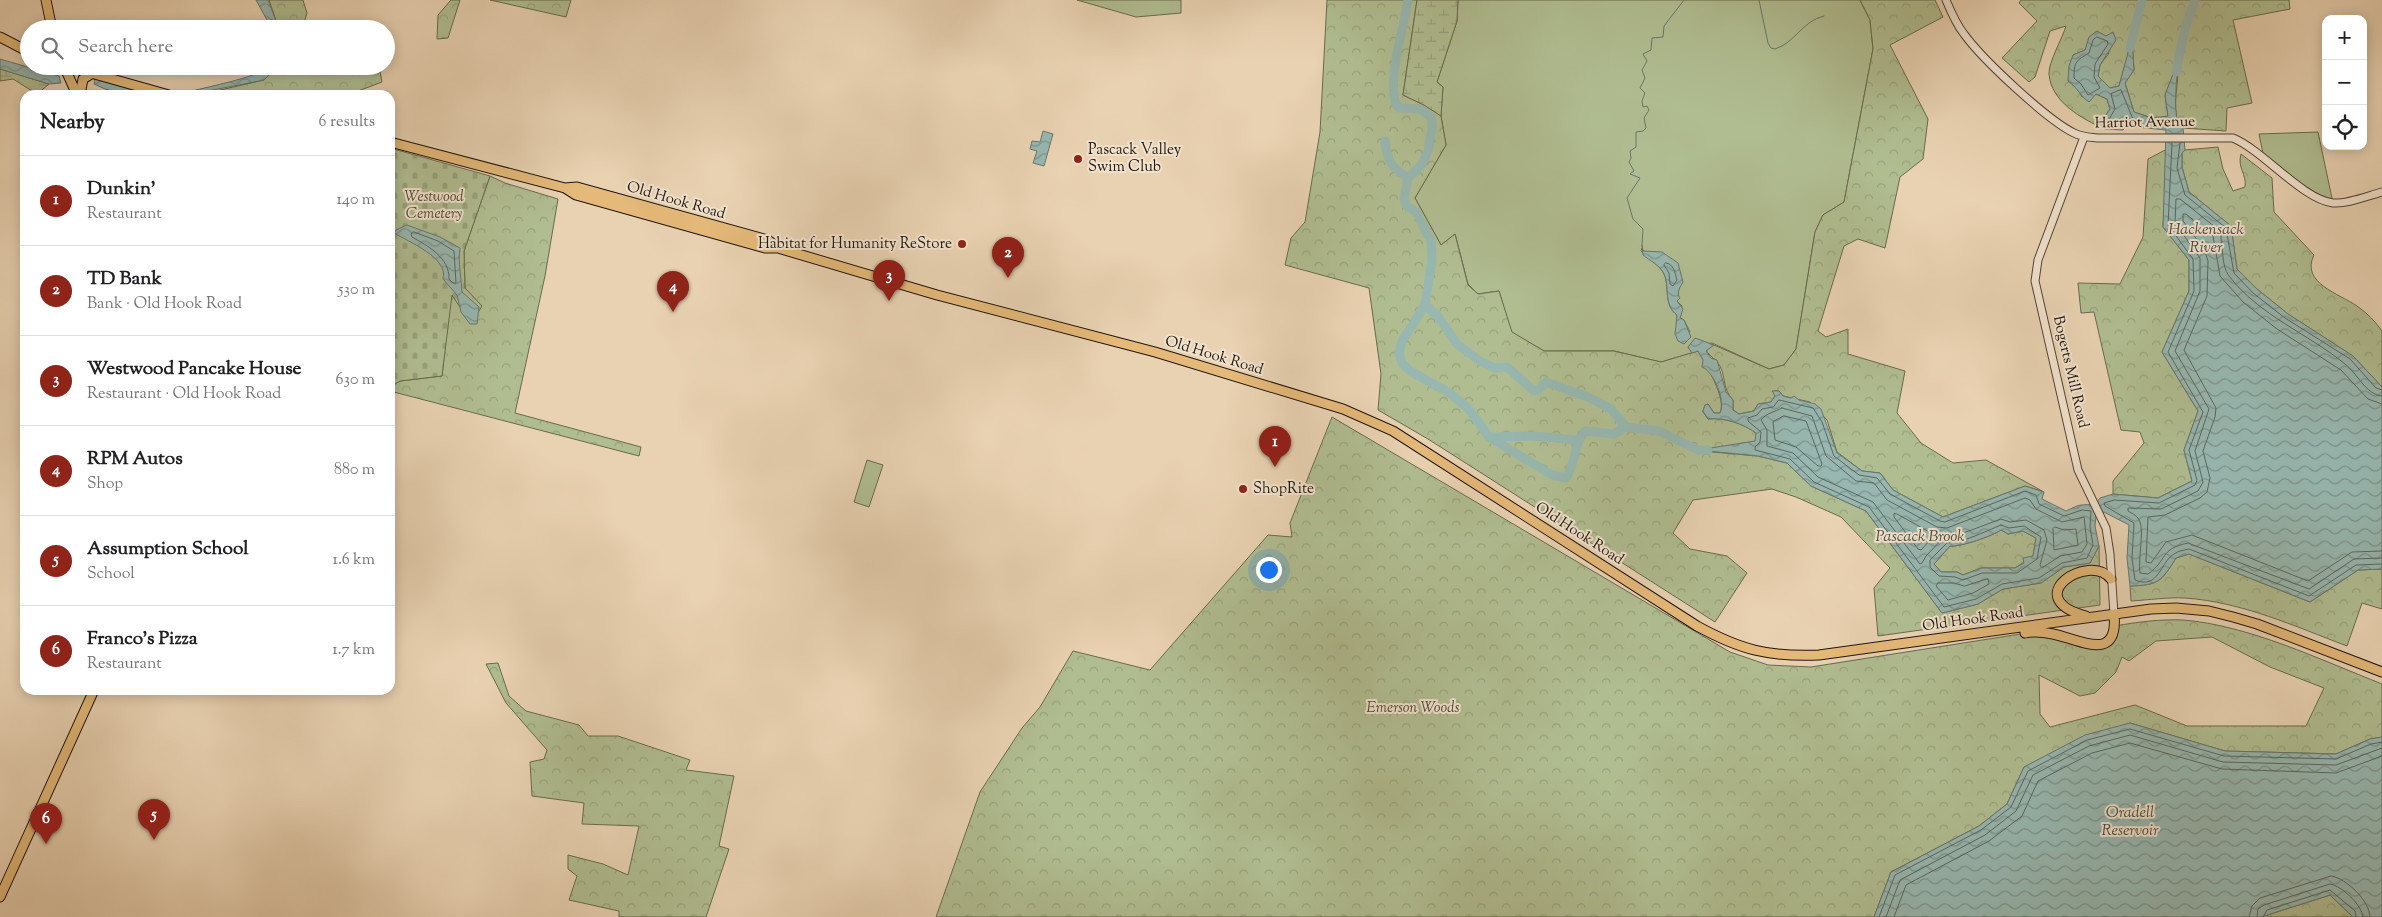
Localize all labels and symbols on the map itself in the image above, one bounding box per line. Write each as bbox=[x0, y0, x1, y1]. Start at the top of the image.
street label: Harriot Avenue bbox=[2095, 112, 2195, 134]
place label: Pascack Valley Swim Club bbox=[1088, 140, 1182, 178]
marker: Pascack Valley Swim Club bbox=[1072, 153, 1084, 165]
street label: Old Hook Road bbox=[624, 177, 728, 225]
park label: Westwood Cemetery bbox=[404, 187, 464, 225]
water label: Hackensack River bbox=[2168, 219, 2244, 260]
place label: Habitat for Humanity ReStore bbox=[758, 234, 952, 255]
pin: 2 bbox=[992, 237, 1024, 278]
marker: Habitat for Humanity ReStore bbox=[956, 238, 968, 250]
pin: 3 bbox=[873, 260, 905, 301]
pin: 4 bbox=[657, 271, 689, 312]
street label: Bogerts Mill Road bbox=[2047, 314, 2093, 431]
street label: Old Hook Road bbox=[1162, 331, 1266, 381]
pin: 1 bbox=[1259, 426, 1291, 467]
place label: ShopRite bbox=[1253, 479, 1314, 500]
marker: ShopRite bbox=[1237, 483, 1249, 495]
street label: Old Hook Road bbox=[1531, 497, 1628, 571]
water label: Pascack Brook bbox=[1876, 526, 1964, 549]
your location bbox=[1256, 557, 1282, 583]
street label: Old Hook Road bbox=[1921, 602, 2025, 637]
park label: Emerson Woods bbox=[1366, 698, 1460, 719]
pin: 5 bbox=[138, 799, 170, 840]
water label: Oradell Reservoir bbox=[2101, 802, 2159, 843]
pin: 6 bbox=[30, 803, 62, 844]

